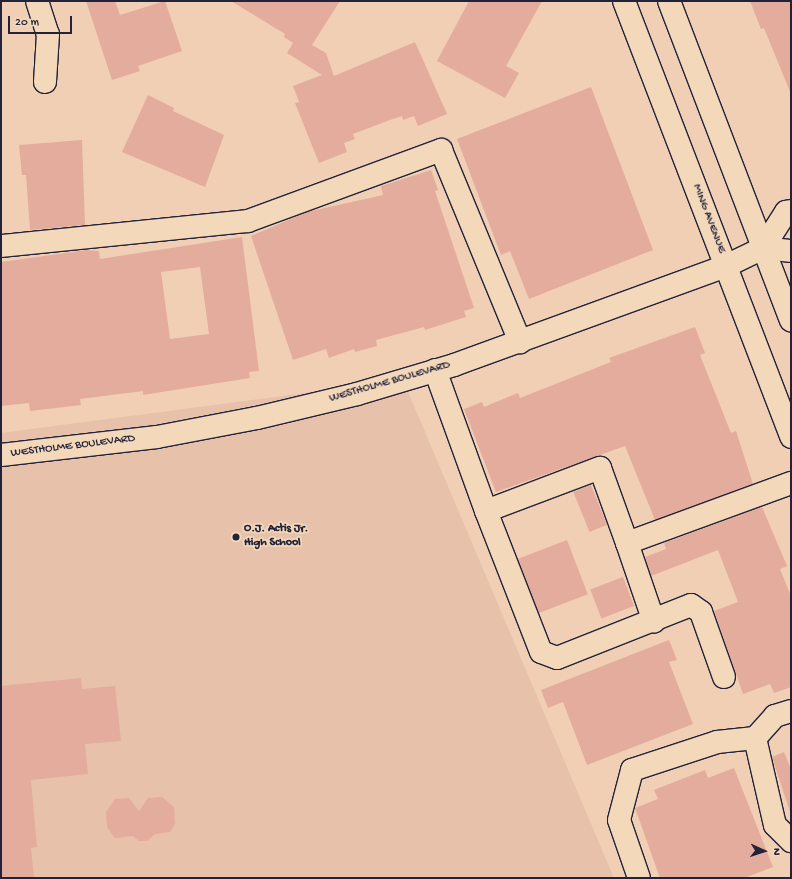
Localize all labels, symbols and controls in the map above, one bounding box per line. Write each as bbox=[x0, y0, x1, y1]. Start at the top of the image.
scale bar bbox=[10, 8, 74, 34]
text: 20 m bbox=[15, 16, 39, 30]
street label: MING AVENUE bbox=[688, 182, 728, 256]
street label: WESTHOLME BOULEVARD bbox=[328, 359, 452, 407]
street label: WESTHOLME BOULEVARD bbox=[10, 432, 136, 462]
place label: O.J. Actis Jr. High School bbox=[244, 523, 308, 551]
marker: O.J. Actis Jr. High School bbox=[231, 532, 241, 542]
north arrow bbox=[744, 831, 784, 871]
text: N bbox=[770, 848, 782, 856]

